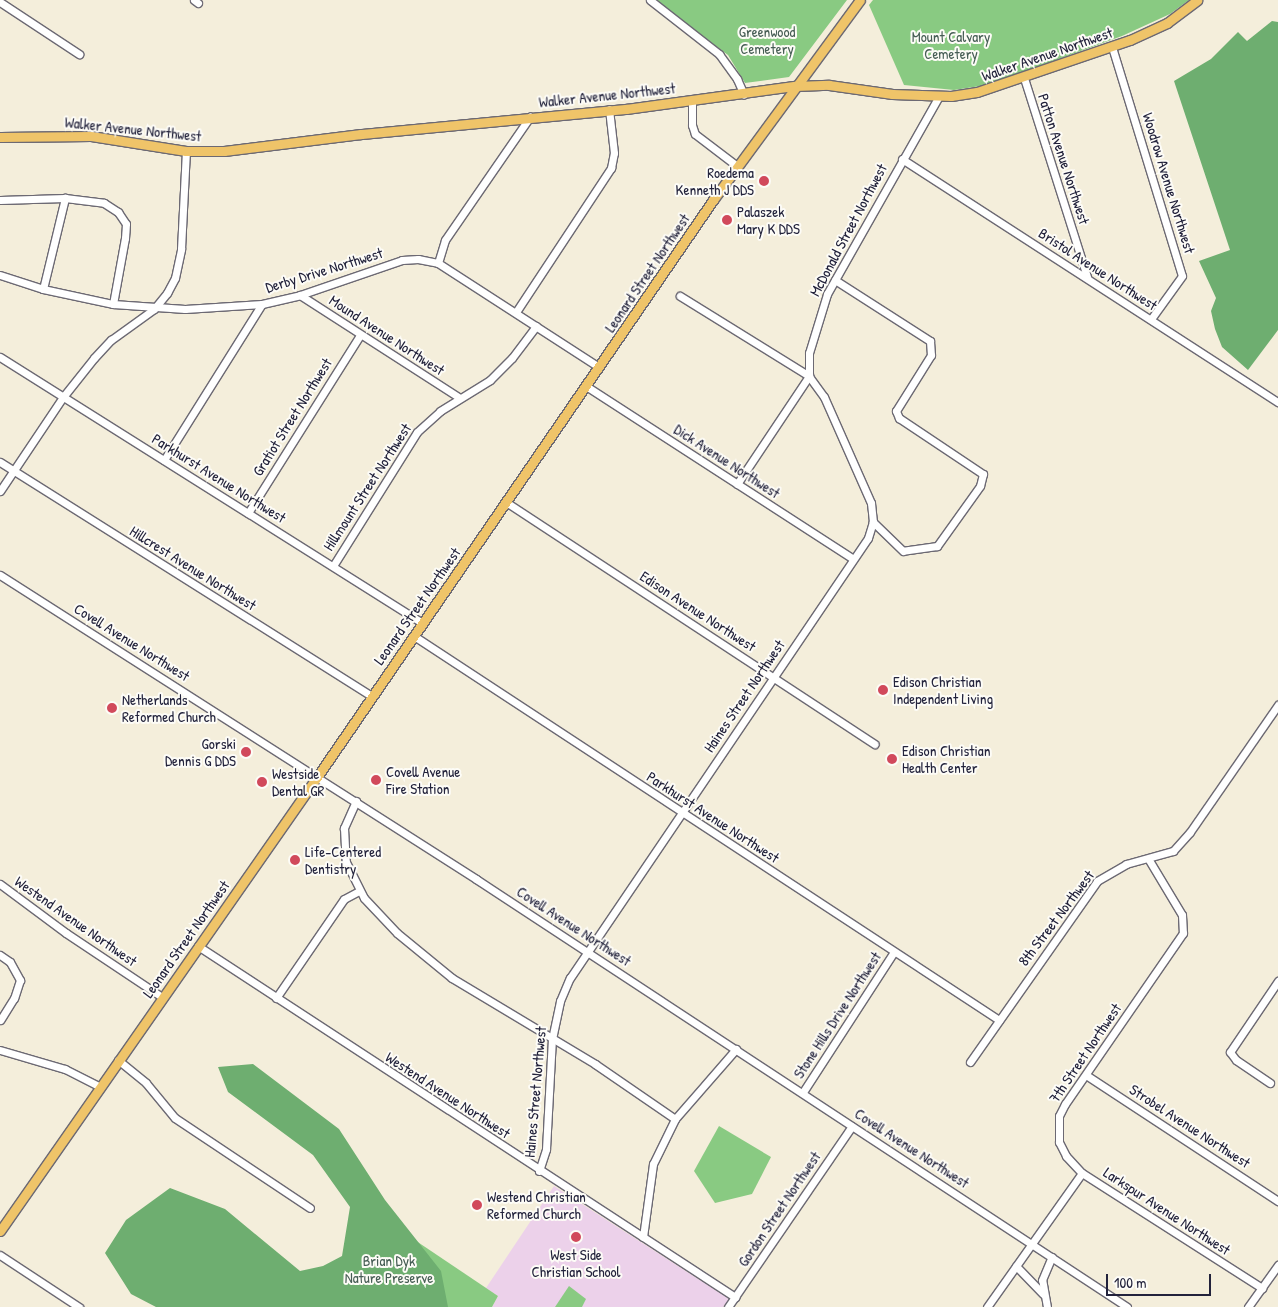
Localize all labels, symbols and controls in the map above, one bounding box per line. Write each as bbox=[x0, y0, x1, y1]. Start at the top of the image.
park label: Greenwood Cemetery bbox=[739, 22, 795, 57]
street label: Walker Avenue Northwest bbox=[979, 23, 1115, 85]
park label: Mount Calvary Cemetery bbox=[912, 27, 990, 62]
street label: Walker Avenue Northwest bbox=[538, 79, 676, 111]
street label: Patton Avenue Northwest bbox=[1034, 91, 1094, 227]
street label: Woodrow Avenue Northwest bbox=[1139, 111, 1199, 255]
street label: Walker Avenue Northwest bbox=[64, 113, 202, 145]
street label: McDonald Street Northwest bbox=[805, 161, 891, 299]
place label: Roedema Kenneth J DDS bbox=[676, 163, 754, 198]
marker: Roedema Kenneth J DDS bbox=[758, 175, 770, 187]
place label: Palaszek Mary K DDS bbox=[737, 202, 800, 237]
street label: Leonard Street Northwest bbox=[601, 210, 693, 336]
marker: Palaszek Mary K DDS bbox=[721, 214, 733, 226]
street label: Bristol Avenue Northwest bbox=[1035, 224, 1161, 314]
street label: Derby Drive Northwest bbox=[263, 244, 385, 296]
street label: Mound Avenue Northwest bbox=[326, 291, 448, 379]
street label: Gratiot Street Northwest bbox=[248, 355, 336, 479]
street label: Hillmount Street Northwest bbox=[319, 420, 415, 554]
street label: Dick Avenue Northwest bbox=[671, 420, 783, 502]
street label: Parkhurst Avenue Northwest bbox=[149, 430, 289, 526]
street label: Hillcrest Avenue Northwest bbox=[127, 522, 259, 614]
street label: Leonard Street Northwest bbox=[370, 544, 464, 668]
street label: Edison Avenue Northwest bbox=[637, 567, 759, 655]
street label: Covell Avenue Northwest bbox=[71, 599, 193, 685]
street label: Haines Street Northwest bbox=[700, 636, 788, 756]
place label: Edison Christian Independent Living bbox=[893, 672, 993, 707]
marker: Edison Christian Independent Living bbox=[877, 684, 889, 696]
place label: Netherlands Reformed Church bbox=[122, 690, 216, 725]
marker: Netherlands Reformed Church bbox=[106, 702, 118, 714]
place label: Gorski Dennis G DDS bbox=[165, 734, 236, 769]
place label: Edison Christian Health Center bbox=[902, 741, 990, 776]
marker: Gorski Dennis G DDS bbox=[240, 746, 252, 758]
marker: Edison Christian Health Center bbox=[886, 753, 898, 765]
place label: Covell Avenue Fire Station bbox=[386, 762, 460, 797]
place label: Westside Dental GR bbox=[272, 764, 324, 799]
street label: Parkhurst Avenue Northwest bbox=[643, 767, 783, 867]
marker: Covell Avenue Fire Station bbox=[370, 774, 382, 786]
marker: Westside Dental GR bbox=[256, 776, 268, 788]
place label: Life-Centered Dentistry bbox=[305, 842, 381, 877]
marker: Life-Centered Dentistry bbox=[289, 854, 301, 866]
street label: 8th Street Northwest bbox=[1014, 867, 1098, 969]
street label: Westend Avenue Northwest bbox=[12, 872, 140, 970]
street label: Leonard Street Northwest bbox=[139, 877, 233, 1001]
street label: Covell Avenue Northwest bbox=[513, 882, 635, 970]
street label: Stone Hills Drive Northwest bbox=[789, 948, 885, 1082]
street label: 7th Street Northwest bbox=[1045, 1000, 1125, 1106]
street label: Haines Street Northwest bbox=[520, 1026, 550, 1158]
street label: Westend Avenue Northwest bbox=[382, 1048, 514, 1142]
street label: Strobel Avenue Northwest bbox=[1126, 1080, 1254, 1172]
street label: Covell Avenue Northwest bbox=[851, 1104, 973, 1192]
street label: Gordon Street Northwest bbox=[734, 1148, 824, 1270]
street label: Larkspur Avenue Northwest bbox=[1100, 1163, 1234, 1259]
place label: Westend Christian Reformed Church bbox=[487, 1187, 586, 1222]
marker: Westend Christian Reformed Church bbox=[471, 1199, 483, 1211]
marker: West Side Christian School bbox=[570, 1231, 582, 1243]
place label: West Side Christian School bbox=[531, 1245, 621, 1280]
park label: Brian Dyk Nature Preserve bbox=[345, 1251, 433, 1286]
scale bar bbox=[1108, 1264, 1213, 1296]
text: 100 m bbox=[1114, 1272, 1147, 1293]

